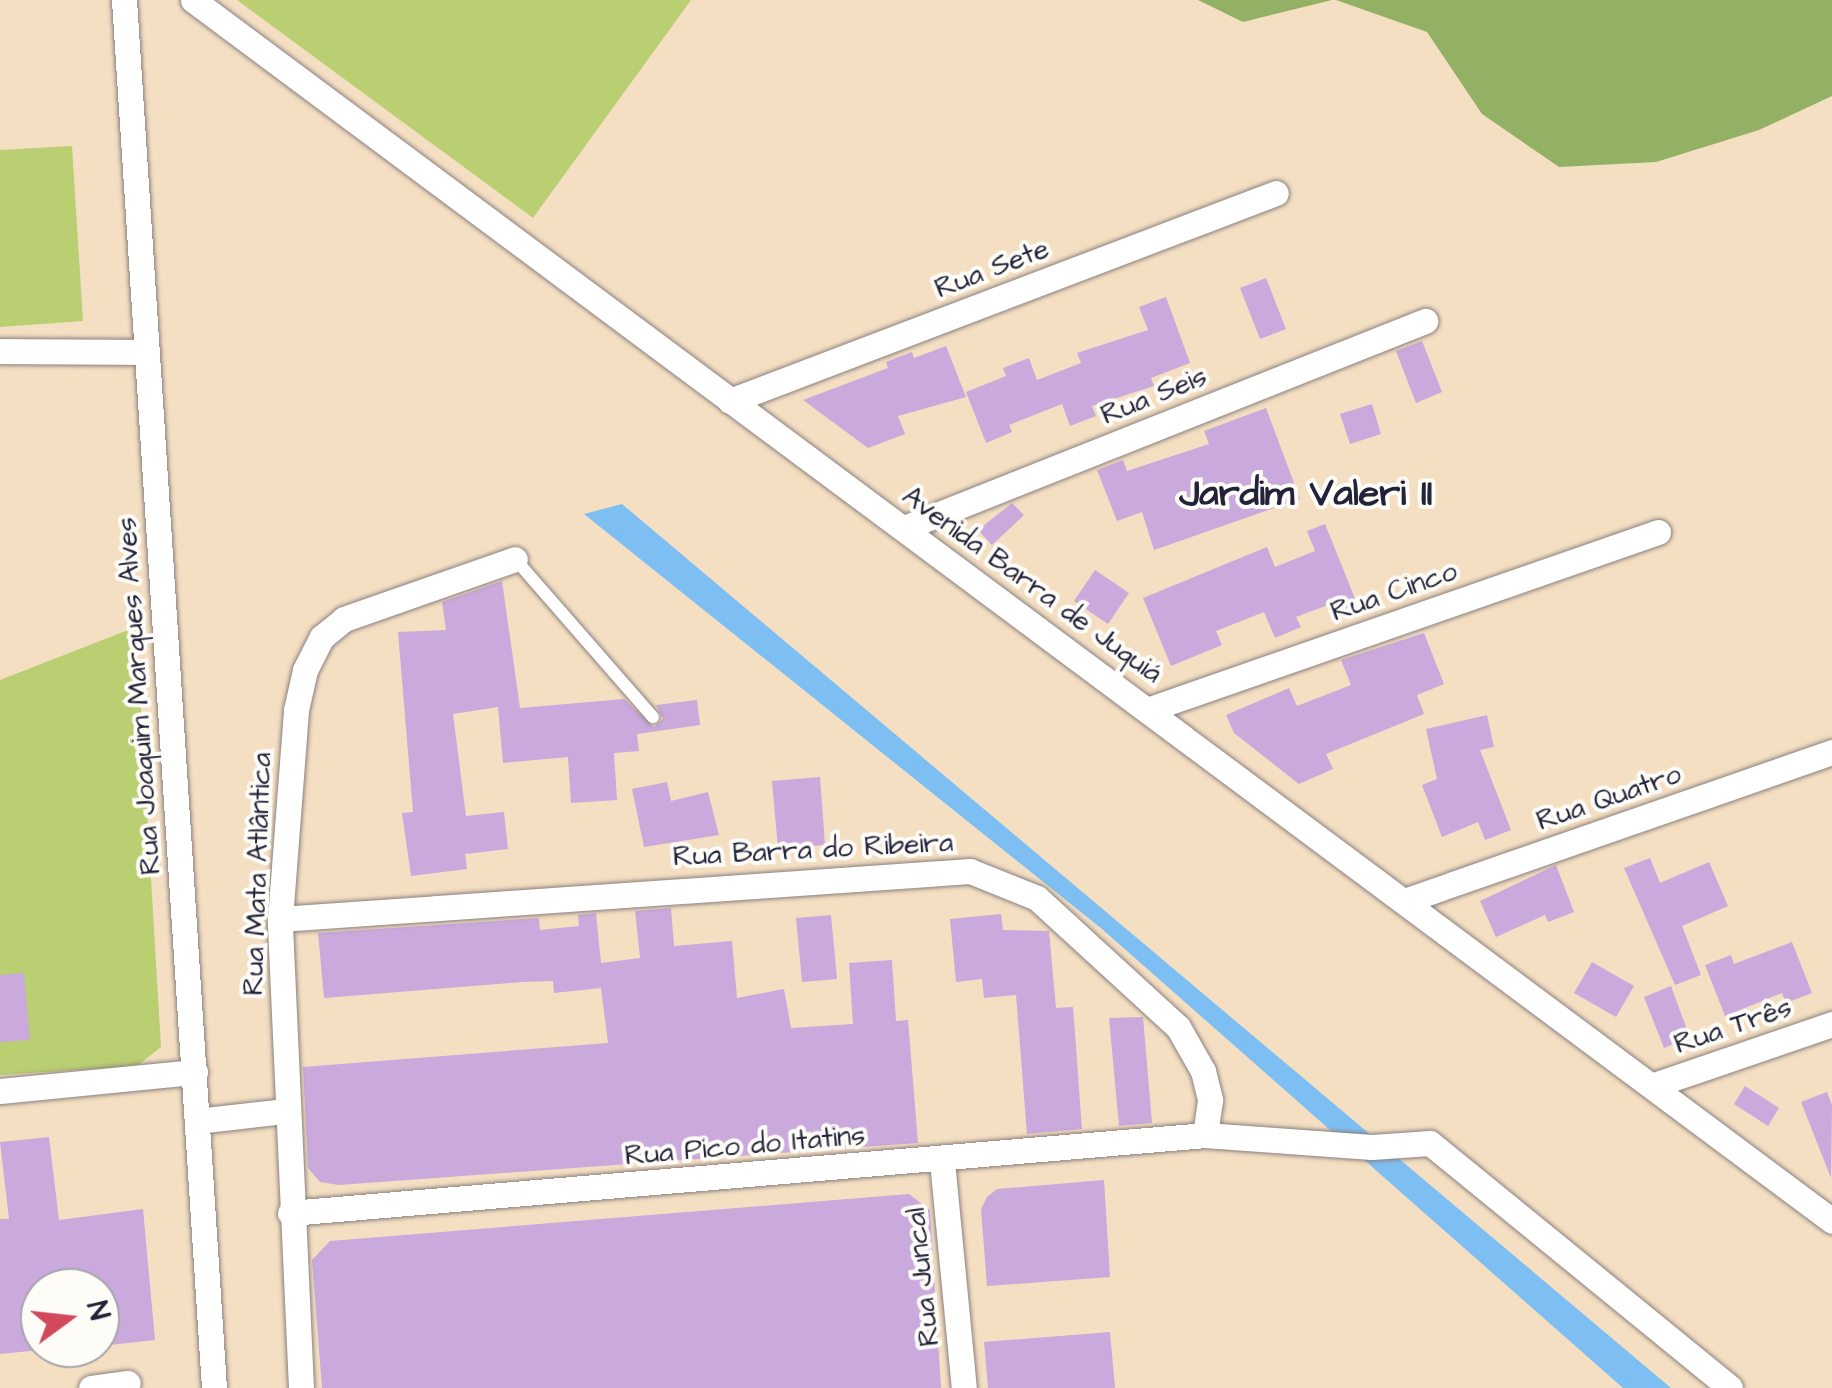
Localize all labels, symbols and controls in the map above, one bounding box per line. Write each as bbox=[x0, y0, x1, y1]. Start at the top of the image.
street label: Rua Sete bbox=[930, 232, 1054, 306]
street label: Rua Seis bbox=[1096, 360, 1212, 432]
district label: Jardim Valeri II bbox=[1179, 472, 1433, 518]
street label: Avenida Barra de Juquiá bbox=[896, 479, 1168, 691]
street label: Rua Joaquim Marques Alves bbox=[110, 516, 168, 876]
street label: Rua Cinco bbox=[1327, 555, 1461, 629]
street label: Rua Mata Atlântica bbox=[237, 752, 279, 996]
street label: Rua Quatro bbox=[1532, 758, 1686, 838]
street label: Rua Barra do Ribeira bbox=[672, 826, 954, 874]
street label: Rua Três bbox=[1670, 990, 1796, 1062]
street label: Rua Pico do Itatins bbox=[623, 1119, 867, 1173]
street label: Rua Juncal bbox=[899, 1206, 947, 1348]
north arrow bbox=[20, 1268, 120, 1368]
text: N bbox=[76, 1297, 119, 1324]

